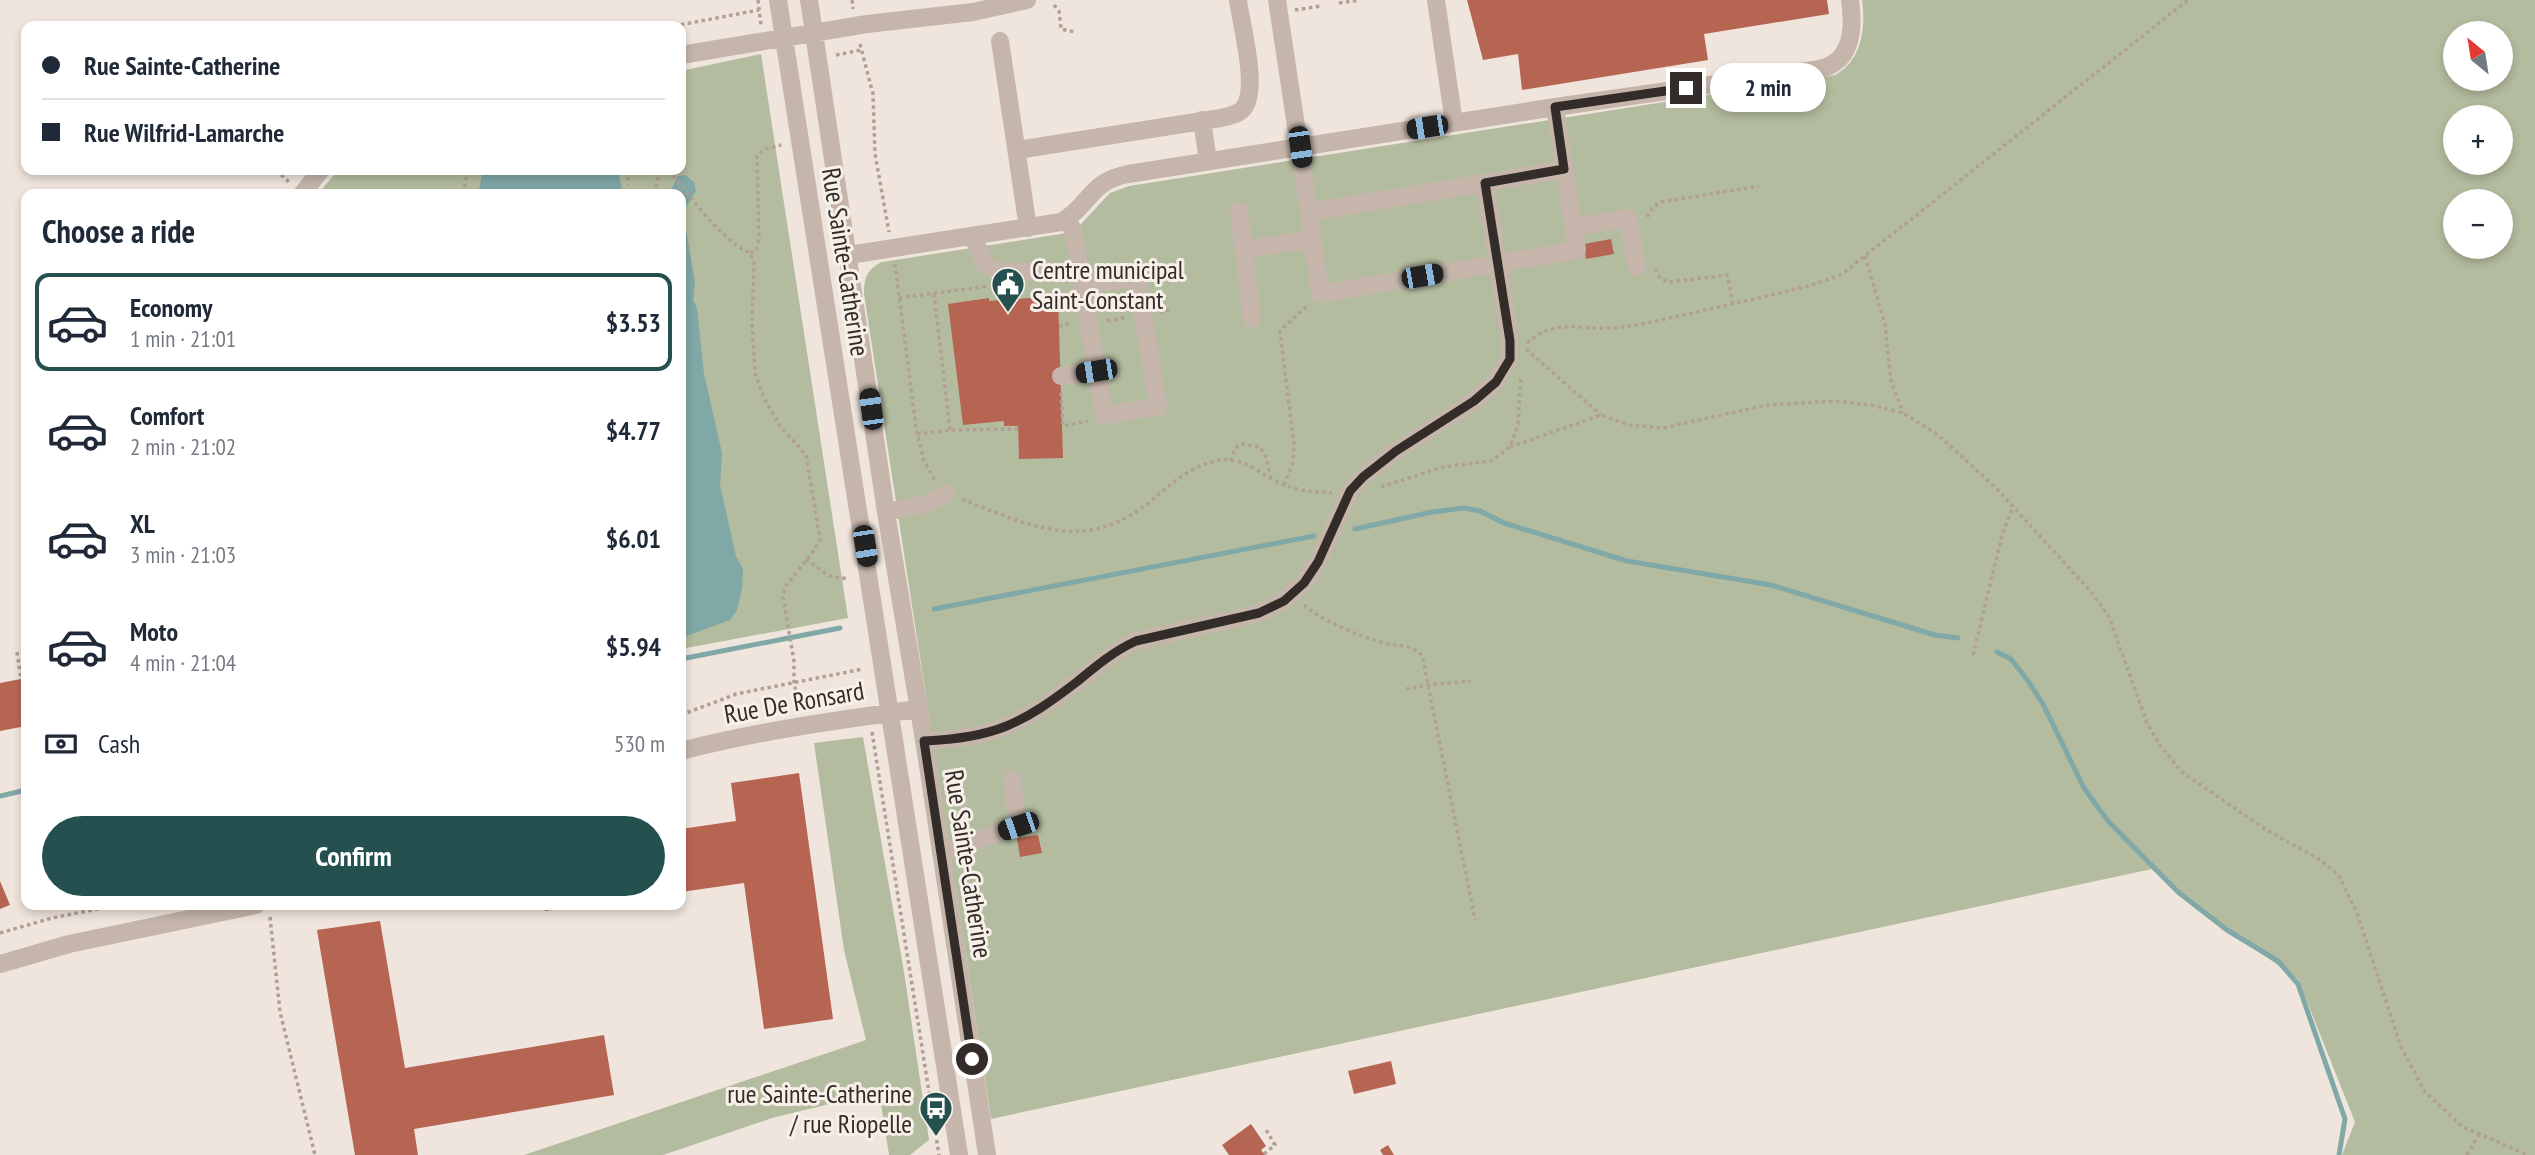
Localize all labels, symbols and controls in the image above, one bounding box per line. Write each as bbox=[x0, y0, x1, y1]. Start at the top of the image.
north arrow bbox=[2443, 21, 2513, 91]
map controls bbox=[2443, 21, 2513, 259]
text: Rue Sainte-Catherine bbox=[84, 49, 280, 82]
callout: 2 min bbox=[1710, 64, 1826, 112]
route end bbox=[1670, 72, 1702, 104]
text: 2 min bbox=[1745, 73, 1791, 102]
button: + bbox=[2443, 105, 2513, 175]
car bbox=[1405, 113, 1450, 141]
text: Rue Wilfrid-Lamarche bbox=[84, 116, 284, 149]
car bbox=[1287, 125, 1314, 169]
street label: Rue Sainte-Catherine bbox=[815, 166, 877, 358]
button: − bbox=[2443, 189, 2513, 259]
text: Choose a ride bbox=[42, 210, 195, 252]
place label: Centre municipal Saint-Constant bbox=[1032, 253, 1184, 316]
car bbox=[1400, 262, 1445, 290]
public building icon: Centre municipal Saint-Constant bbox=[989, 265, 1027, 314]
icon: car bbox=[46, 291, 109, 354]
text: Economy bbox=[130, 291, 212, 324]
text: $3.53 bbox=[606, 306, 661, 339]
text: 1 min · 21:01 bbox=[130, 324, 236, 353]
car bbox=[1074, 357, 1119, 385]
car bbox=[858, 387, 885, 431]
icon: car bbox=[46, 399, 109, 462]
text: Comfort bbox=[130, 399, 204, 432]
text: $4.77 bbox=[606, 414, 661, 447]
text: 2 min · 21:02 bbox=[130, 432, 236, 461]
icon: car bbox=[46, 507, 109, 570]
text: XL bbox=[130, 507, 155, 540]
text: $6.01 bbox=[606, 522, 661, 555]
car bbox=[852, 524, 879, 568]
text: 3 min · 21:03 bbox=[130, 540, 236, 569]
icon: car bbox=[46, 615, 109, 678]
text: Moto bbox=[130, 615, 178, 648]
text: $5.94 bbox=[606, 630, 661, 663]
text: 4 min · 21:04 bbox=[130, 648, 236, 677]
street label: Rue De Ronsard bbox=[721, 673, 867, 731]
icon: cash bbox=[42, 725, 80, 763]
text: Cash bbox=[98, 727, 140, 760]
text: 530 m bbox=[614, 729, 665, 758]
street label: Rue Sainte-Catherine bbox=[938, 768, 1000, 960]
car bbox=[995, 809, 1042, 843]
button: Confirm bbox=[42, 816, 665, 896]
route start bbox=[956, 1043, 988, 1075]
place label: rue Sainte-Catherine / rue Riopelle bbox=[727, 1077, 912, 1140]
bus stop icon: rue Sainte-Catherine / rue Riopelle bbox=[917, 1089, 955, 1138]

